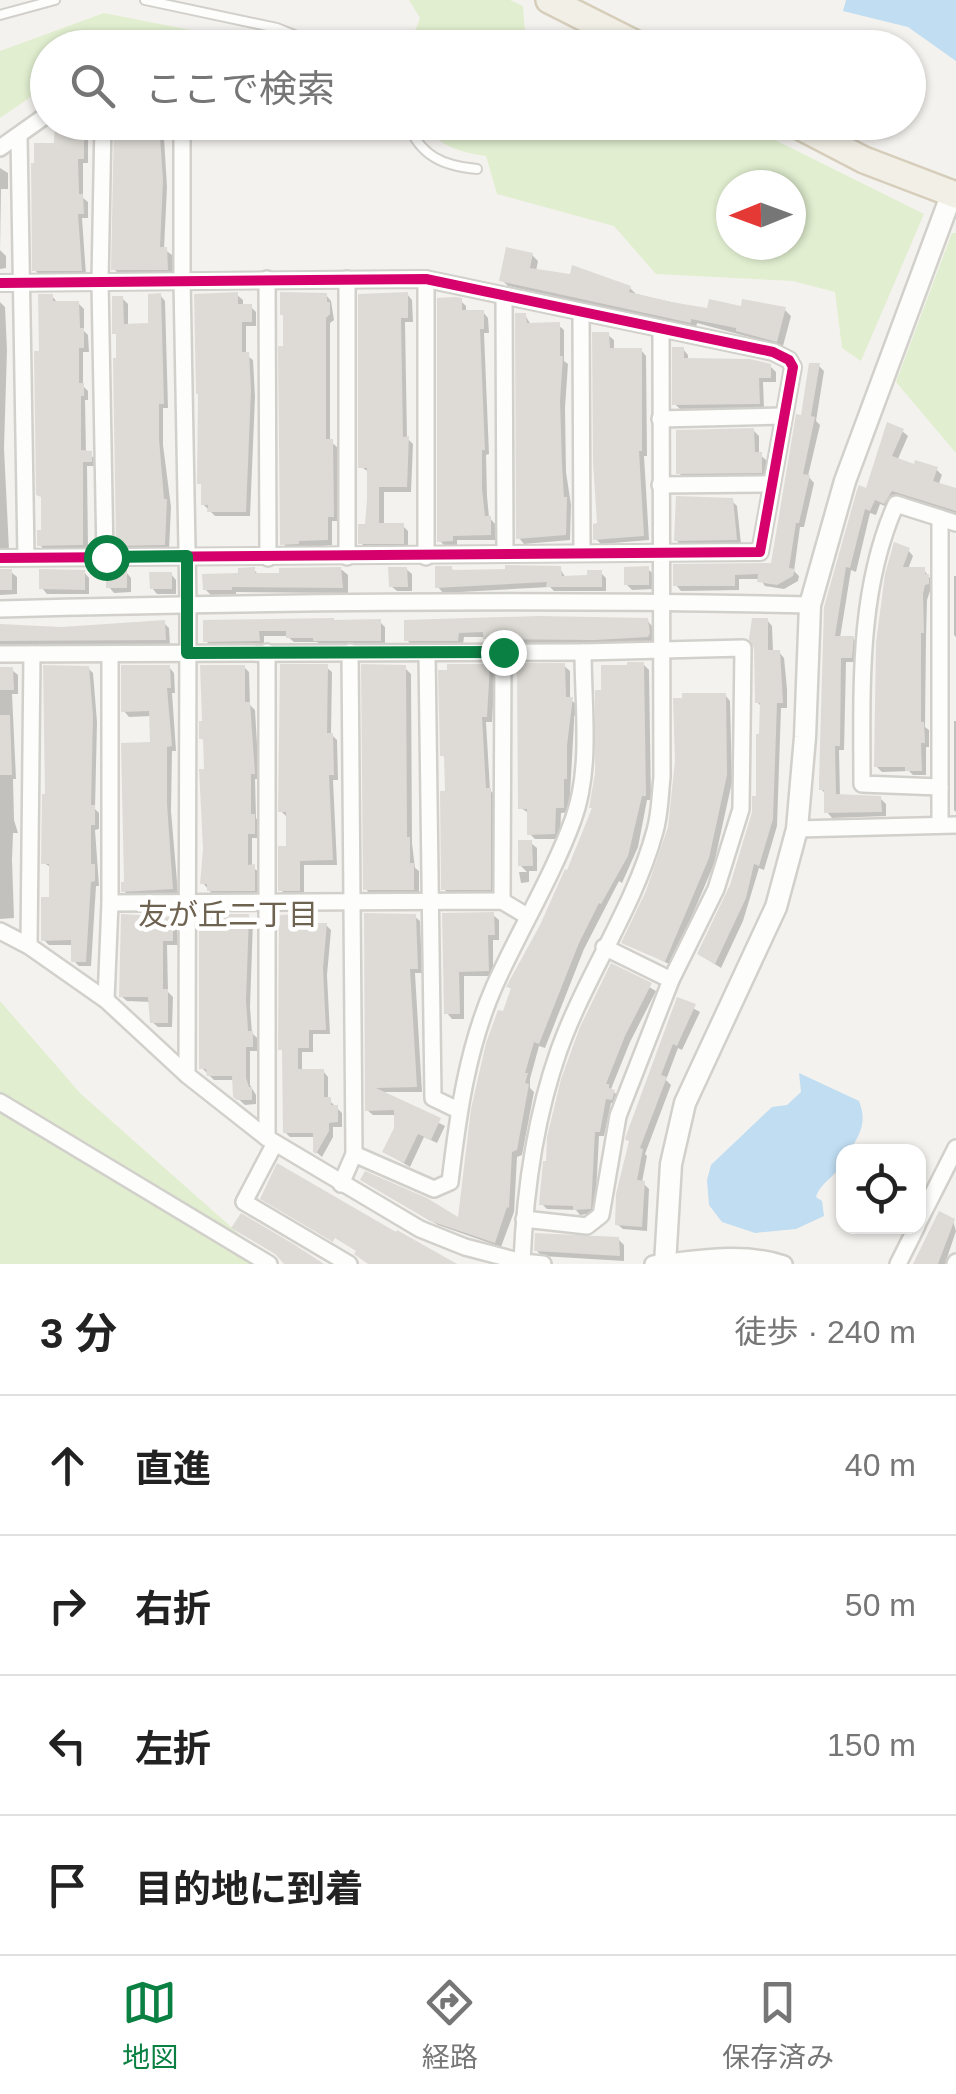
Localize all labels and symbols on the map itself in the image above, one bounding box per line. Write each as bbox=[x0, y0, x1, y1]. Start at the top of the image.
north arrow bbox=[716, 170, 806, 260]
route start bbox=[84, 535, 130, 581]
route end bbox=[481, 630, 527, 676]
district label: 友が丘二丁目 bbox=[138, 898, 318, 931]

